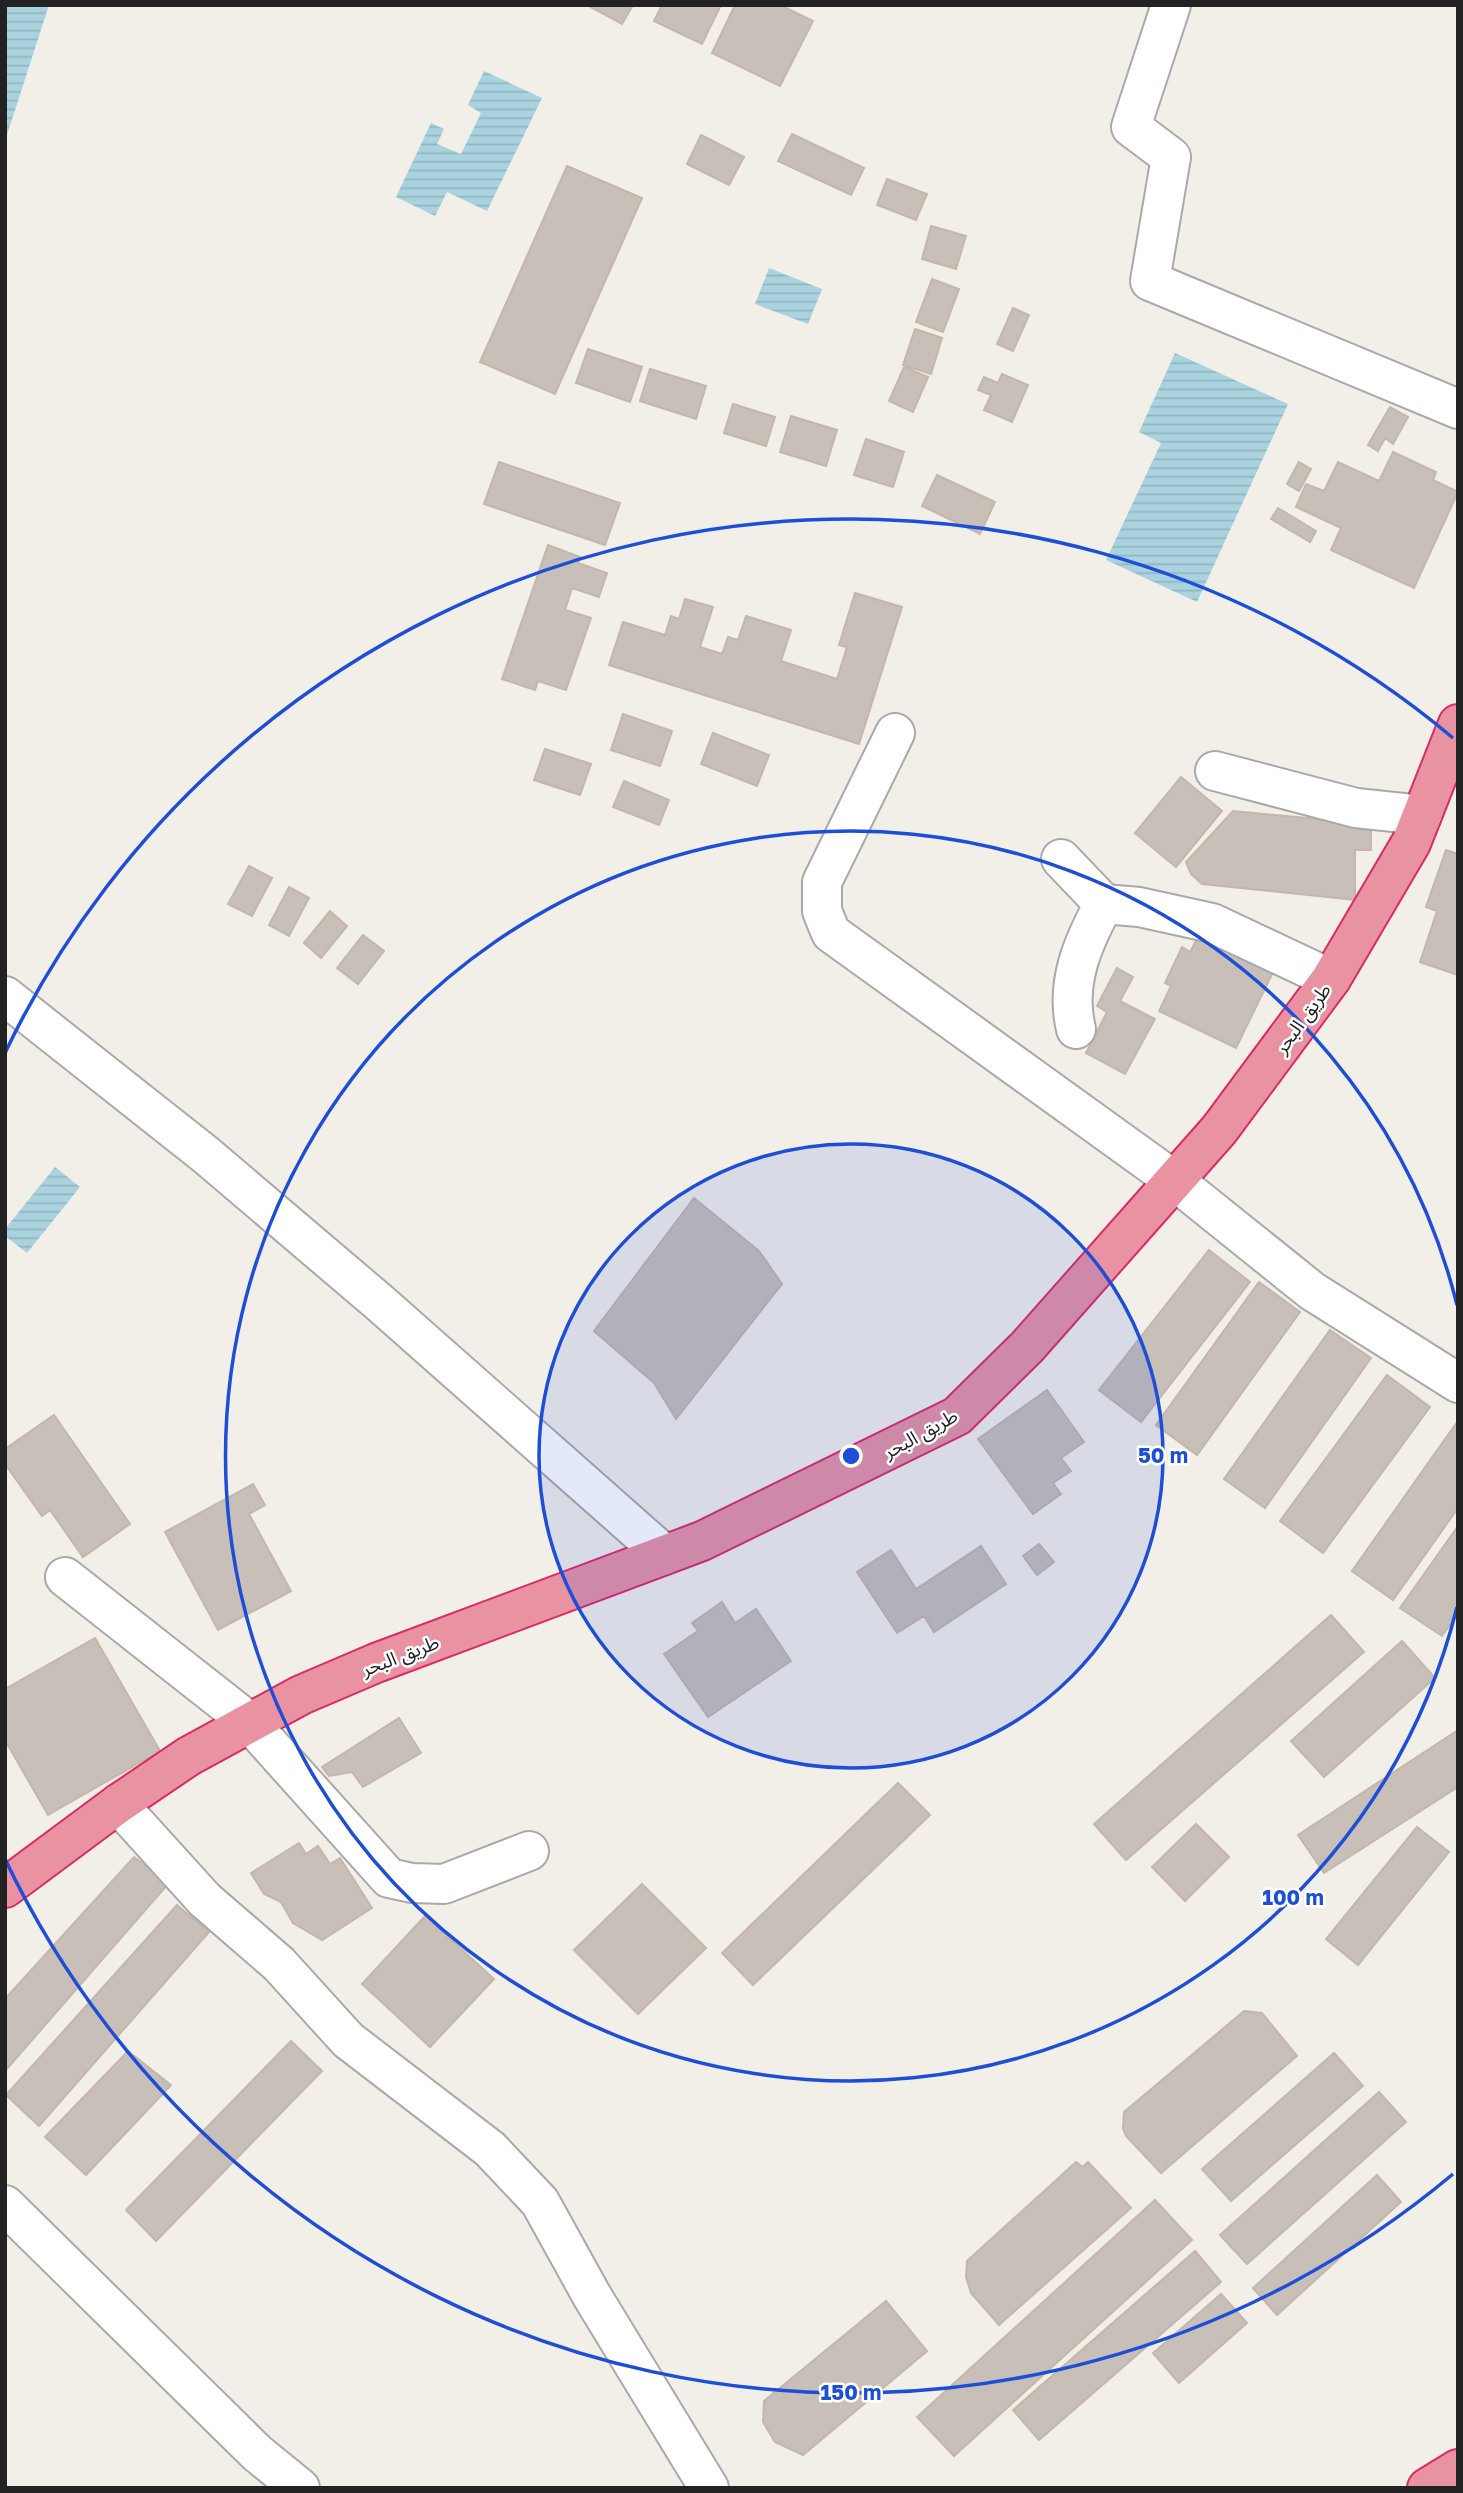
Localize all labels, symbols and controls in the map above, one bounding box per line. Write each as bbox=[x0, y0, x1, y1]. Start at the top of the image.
street label: طريق البحر bbox=[1268, 978, 1336, 1059]
street label: طريق البحر bbox=[878, 1403, 962, 1464]
text: 50 m bbox=[1138, 1442, 1188, 1468]
centre of rings bbox=[839, 1444, 863, 1468]
street label: طريق البحر bbox=[357, 1630, 443, 1682]
text: 100 m bbox=[1262, 1884, 1324, 1910]
text: 150 m bbox=[821, 2379, 881, 2405]

